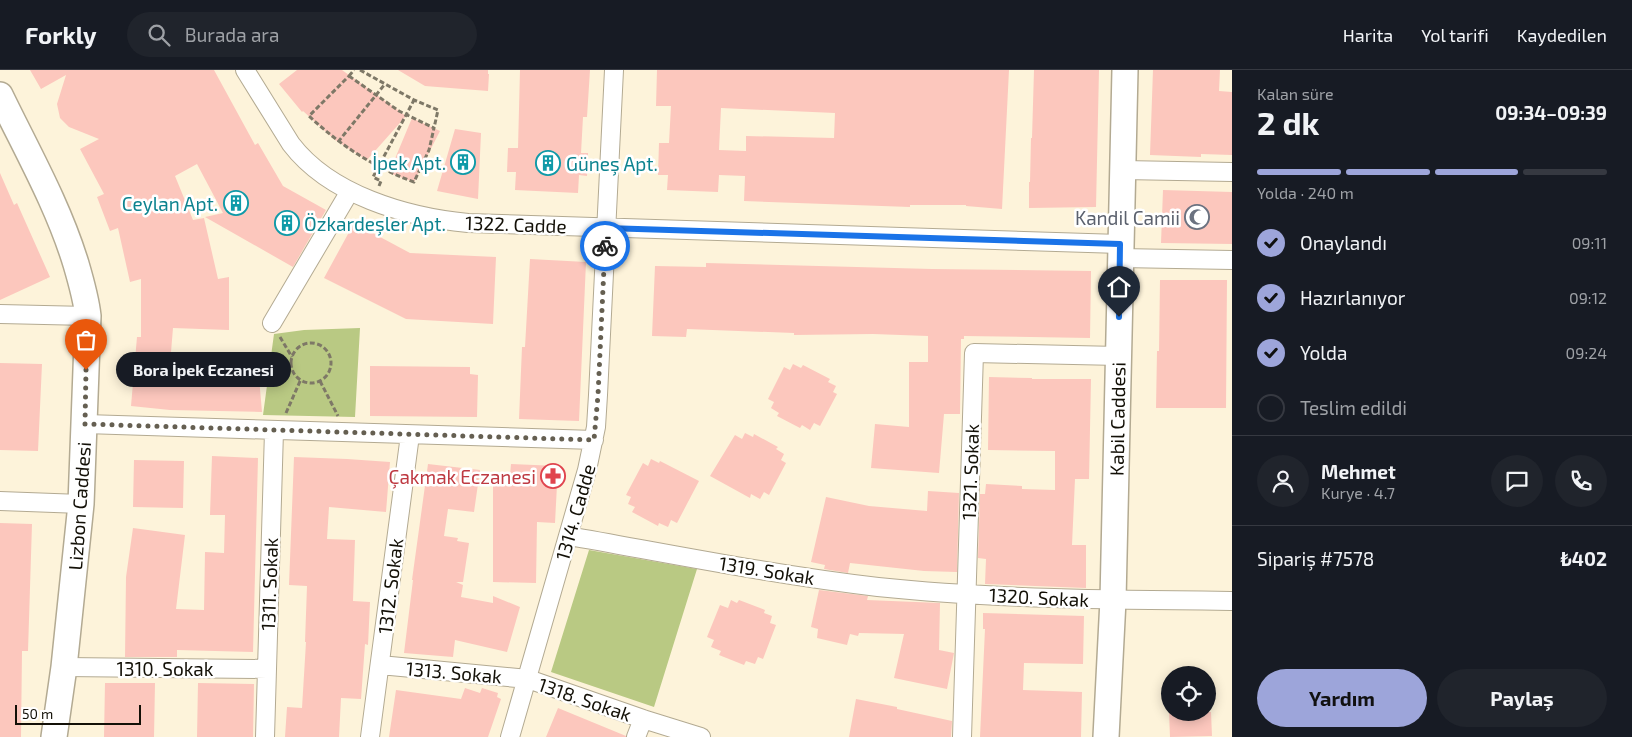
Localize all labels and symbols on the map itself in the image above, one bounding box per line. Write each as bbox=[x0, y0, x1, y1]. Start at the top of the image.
building icon: İpek Apt. bbox=[450, 149, 476, 175]
building icon: Güneş Apt. bbox=[535, 150, 561, 176]
place label: İpek Apt. bbox=[372, 151, 446, 174]
place label: Güneş Apt. bbox=[566, 152, 658, 176]
building icon: Ceylan Apt. bbox=[223, 190, 249, 216]
place label: Ceylan Apt. bbox=[122, 192, 218, 215]
mosque icon: Kandil Camii bbox=[1184, 204, 1210, 230]
place label: Kandil Camii bbox=[1075, 206, 1180, 229]
building icon: Özkardeşler Apt. bbox=[274, 210, 300, 236]
street label: 1322. Cadde bbox=[465, 211, 567, 237]
place label: Özkardeşler Apt. bbox=[304, 212, 446, 236]
courier bbox=[580, 221, 630, 271]
pin bbox=[1098, 266, 1140, 317]
pin bbox=[65, 319, 107, 370]
callout: Bora İpek Eczanesi bbox=[116, 352, 291, 388]
street label: Kabil Caddesi bbox=[1105, 362, 1129, 476]
street label: 1321. Sokak bbox=[957, 423, 983, 520]
street label: Lizbon Caddesi bbox=[63, 441, 95, 571]
street label: 1314. Cadde bbox=[550, 461, 600, 563]
pharmacy icon: Çakmak Eczanesi bbox=[540, 463, 566, 489]
place label: Çakmak Eczanesi bbox=[389, 465, 536, 489]
street label: 1311. Sokak bbox=[256, 537, 282, 631]
street label: 1312. Sokak bbox=[373, 537, 407, 635]
street label: 1319. Sokak bbox=[718, 551, 817, 589]
street label: 1320. Sokak bbox=[988, 583, 1090, 611]
street label: 1313. Sokak bbox=[405, 656, 503, 688]
street label: 1310. Sokak bbox=[117, 657, 214, 680]
street label: 1318. Sokak bbox=[535, 672, 635, 726]
scale bar bbox=[15, 702, 141, 725]

